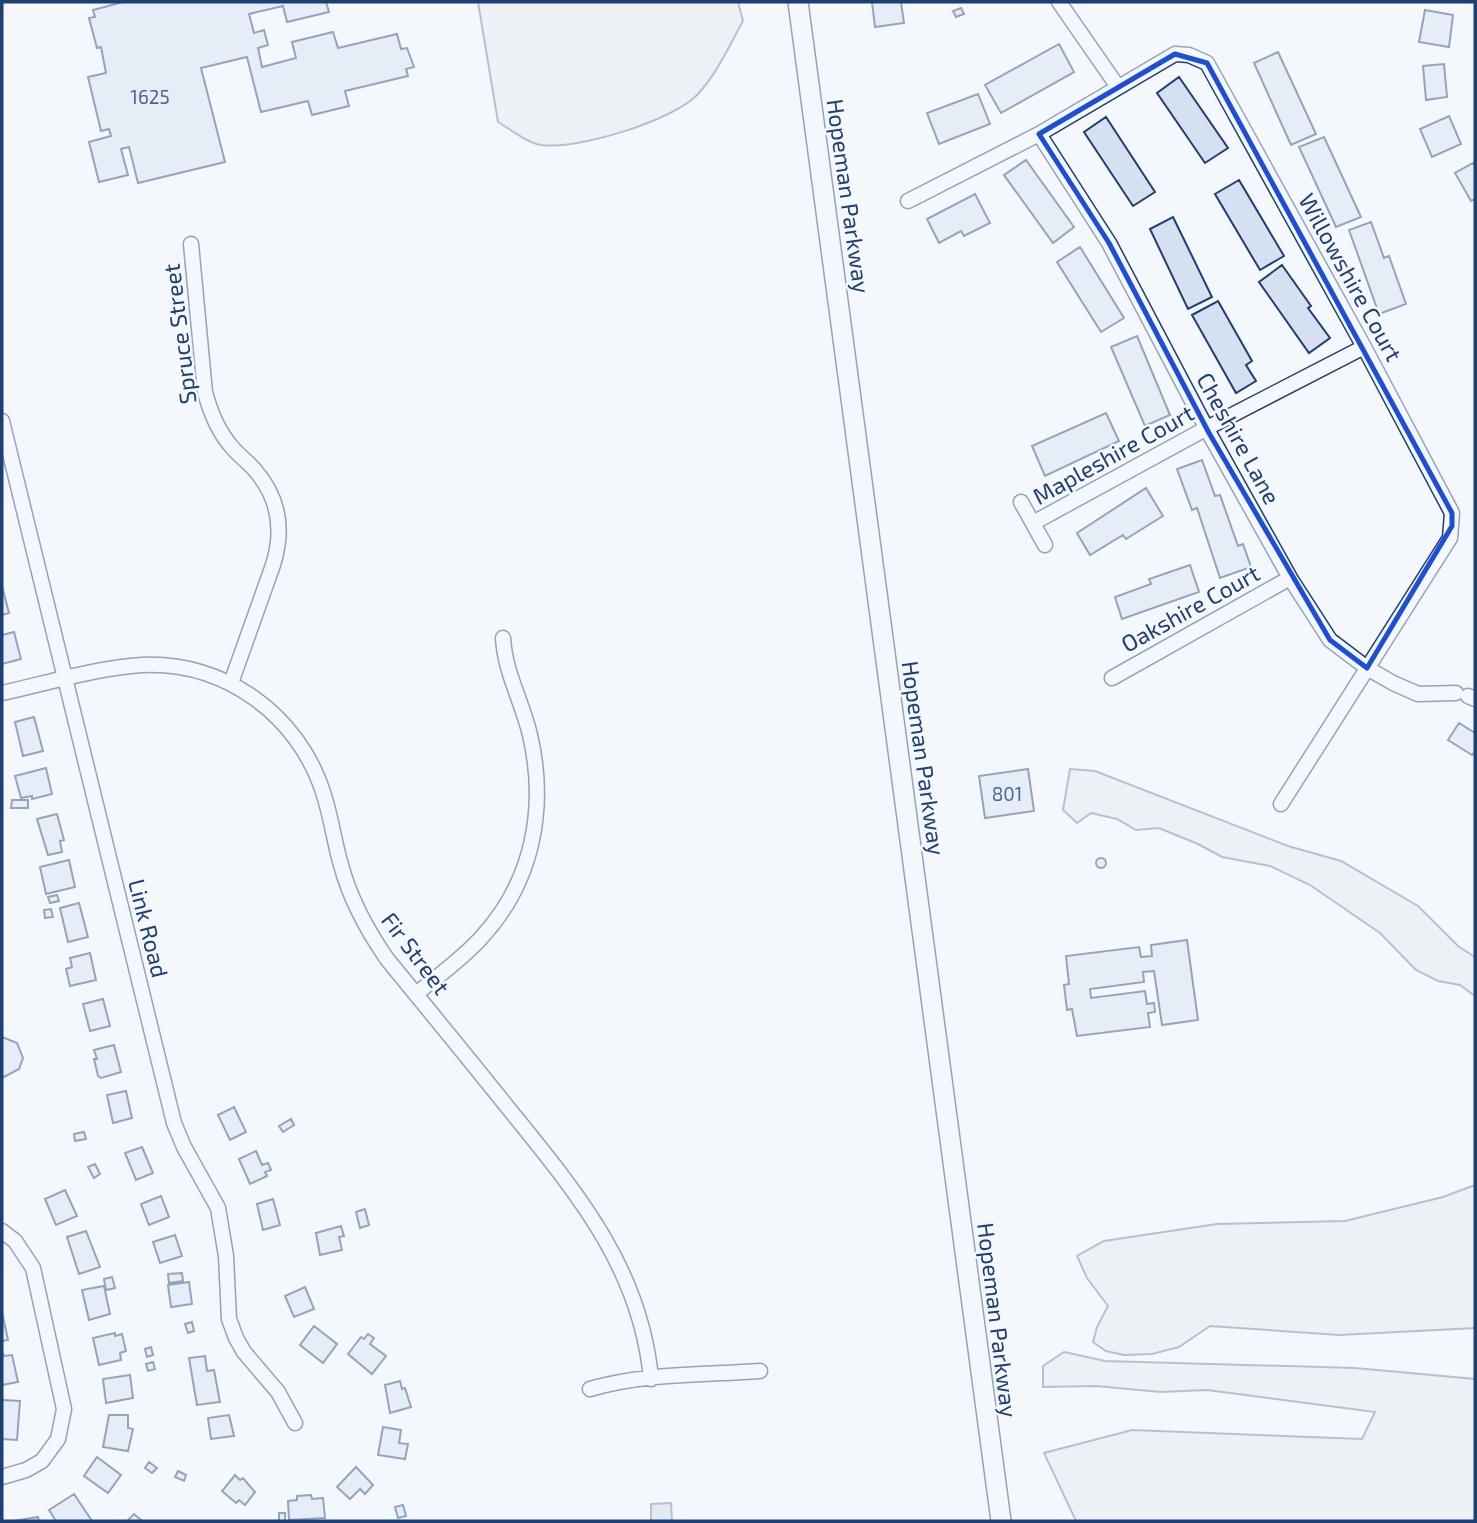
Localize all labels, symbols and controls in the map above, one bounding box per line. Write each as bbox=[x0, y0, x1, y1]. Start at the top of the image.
house number: 1625 bbox=[130, 85, 170, 108]
street label: Hopeman Parkway bbox=[821, 97, 877, 295]
street label: Willowshire Court bbox=[1293, 188, 1409, 366]
street label: Spruce Street bbox=[156, 262, 201, 406]
street label: Cheshire Lane bbox=[1191, 367, 1287, 509]
street label: Mapleshire Court bbox=[1028, 398, 1199, 510]
street label: Oakshire Court bbox=[1116, 558, 1264, 658]
street label: Hopeman Parkway bbox=[896, 659, 952, 857]
house number: 801 bbox=[992, 782, 1022, 805]
street label: Link Road bbox=[123, 876, 175, 980]
street label: Fir Street bbox=[376, 906, 456, 1000]
street label: Hopeman Parkway bbox=[972, 1221, 1024, 1419]

